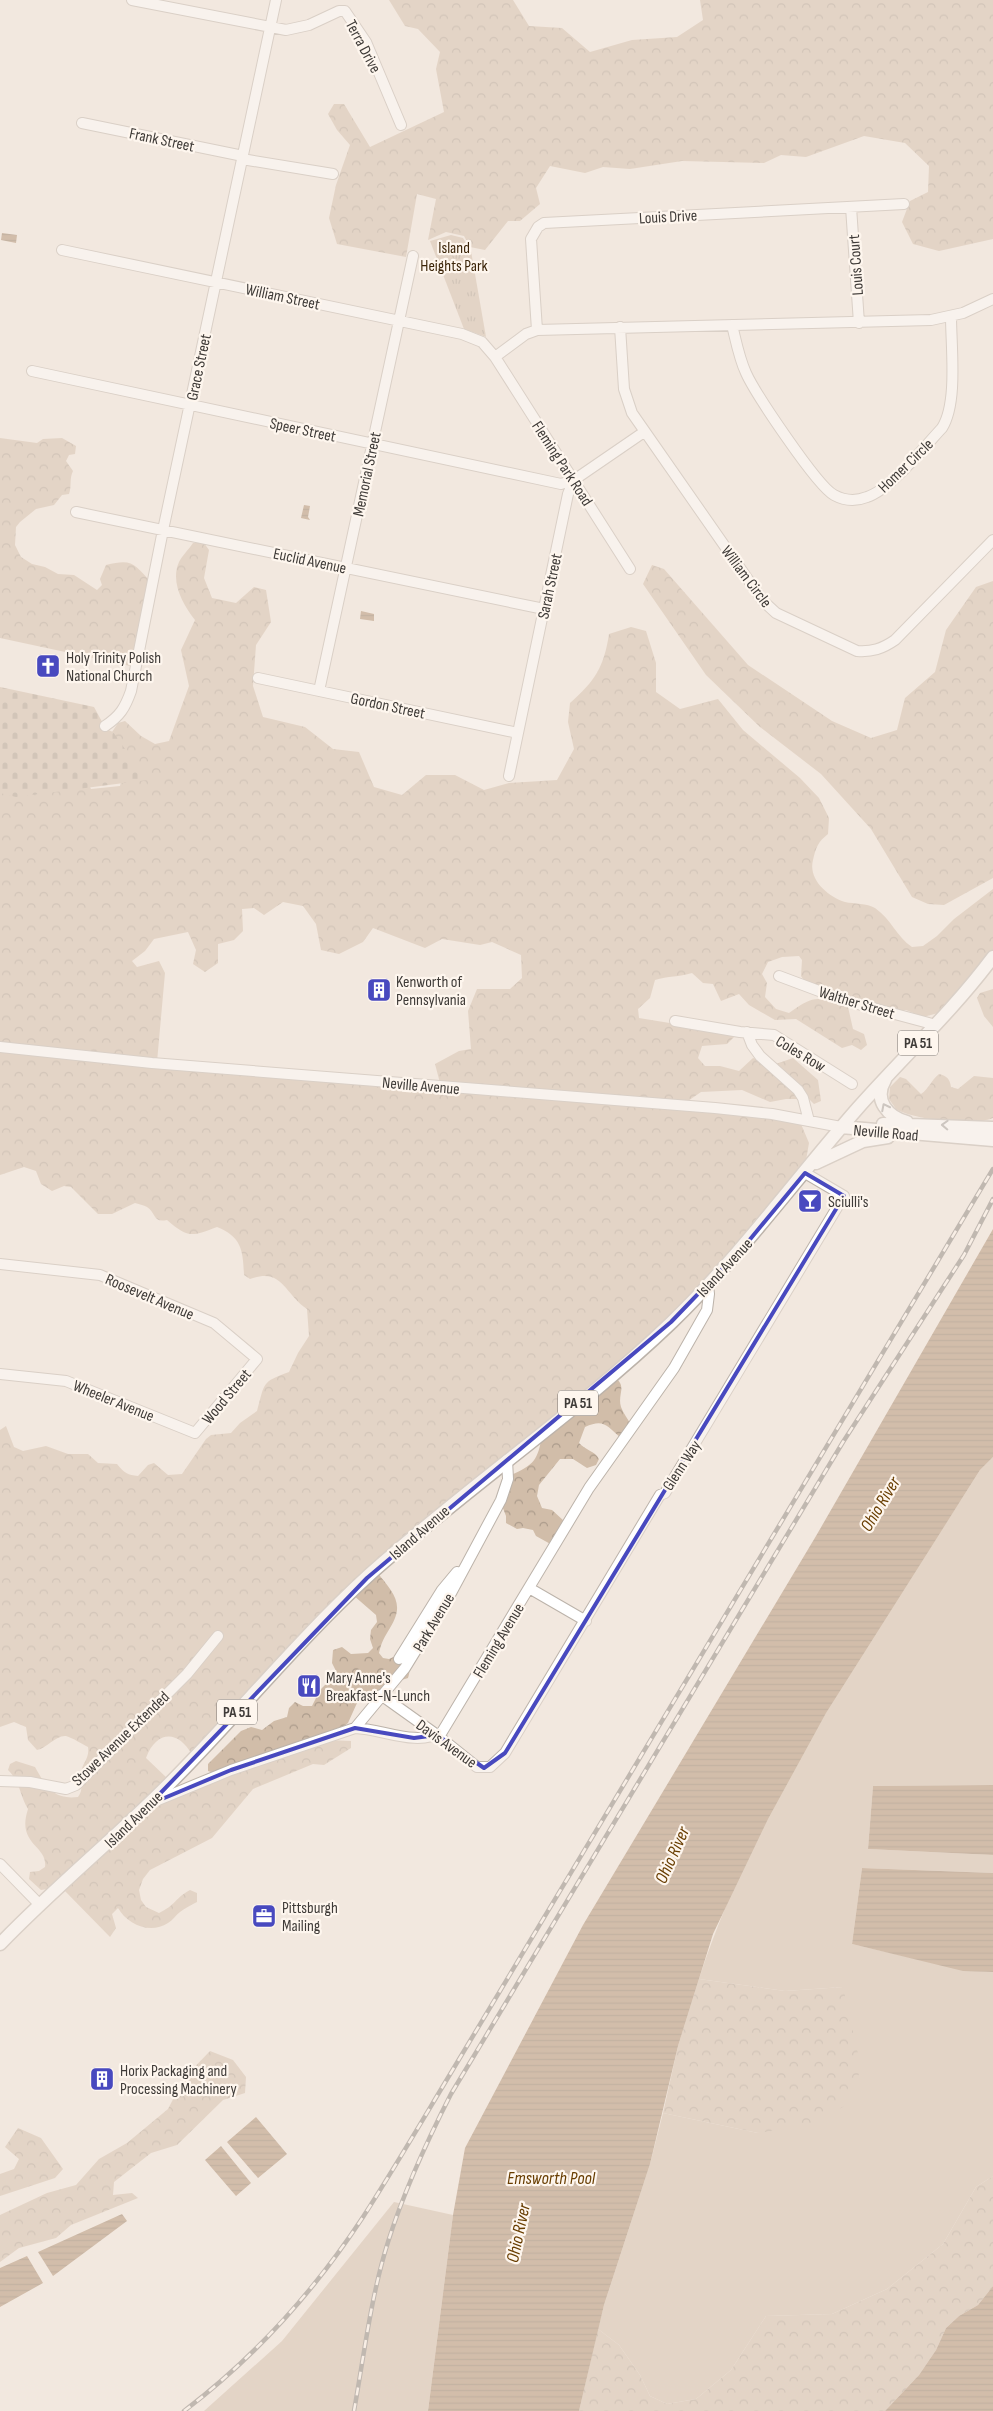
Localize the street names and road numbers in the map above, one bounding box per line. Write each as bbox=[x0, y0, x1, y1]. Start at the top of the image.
street label: Terra Drive bbox=[341, 17, 385, 77]
street label: Frank Street bbox=[128, 124, 196, 157]
street label: Louis Drive bbox=[638, 206, 698, 229]
street label: Louis Court bbox=[845, 234, 868, 296]
street label: William Street bbox=[244, 280, 322, 315]
street label: Grace Street bbox=[183, 332, 216, 402]
street label: Speer Street bbox=[268, 414, 338, 447]
street label: Fleming Park Road bbox=[527, 418, 596, 510]
street label: Memorial Street bbox=[349, 430, 386, 518]
street label: Homer Circle bbox=[874, 435, 938, 497]
street label: William Circle bbox=[716, 542, 775, 612]
street label: Euclid Avenue bbox=[271, 544, 348, 578]
street label: Sarah Street bbox=[534, 552, 567, 621]
street label: Gordon Street bbox=[349, 689, 427, 724]
street label: Walther Street bbox=[816, 983, 897, 1024]
road number: PA 51 bbox=[898, 1030, 938, 1056]
street label: Coles Row bbox=[772, 1032, 829, 1077]
street label: Neville Avenue bbox=[381, 1074, 460, 1099]
street label: Neville Road bbox=[853, 1121, 919, 1146]
street label: Island Avenue bbox=[693, 1235, 757, 1301]
street label: Roosevelt Avenue bbox=[102, 1270, 197, 1325]
street label: Wood Street bbox=[199, 1365, 256, 1429]
street label: Wheeler Avenue bbox=[70, 1377, 157, 1426]
road number: PA 51 bbox=[558, 1390, 598, 1416]
street label: Glenn Way bbox=[659, 1437, 705, 1494]
street label: Island Avenue bbox=[386, 1502, 454, 1564]
street label: Park Avenue bbox=[409, 1590, 459, 1656]
street label: Fleming Avenue bbox=[470, 1600, 529, 1682]
street label: Stowe Avenue Extended bbox=[68, 1688, 174, 1790]
road number: PA 51 bbox=[217, 1700, 257, 1724]
street label: Davis Avenue bbox=[412, 1716, 480, 1773]
street label: Island Avenue bbox=[101, 1788, 167, 1852]

